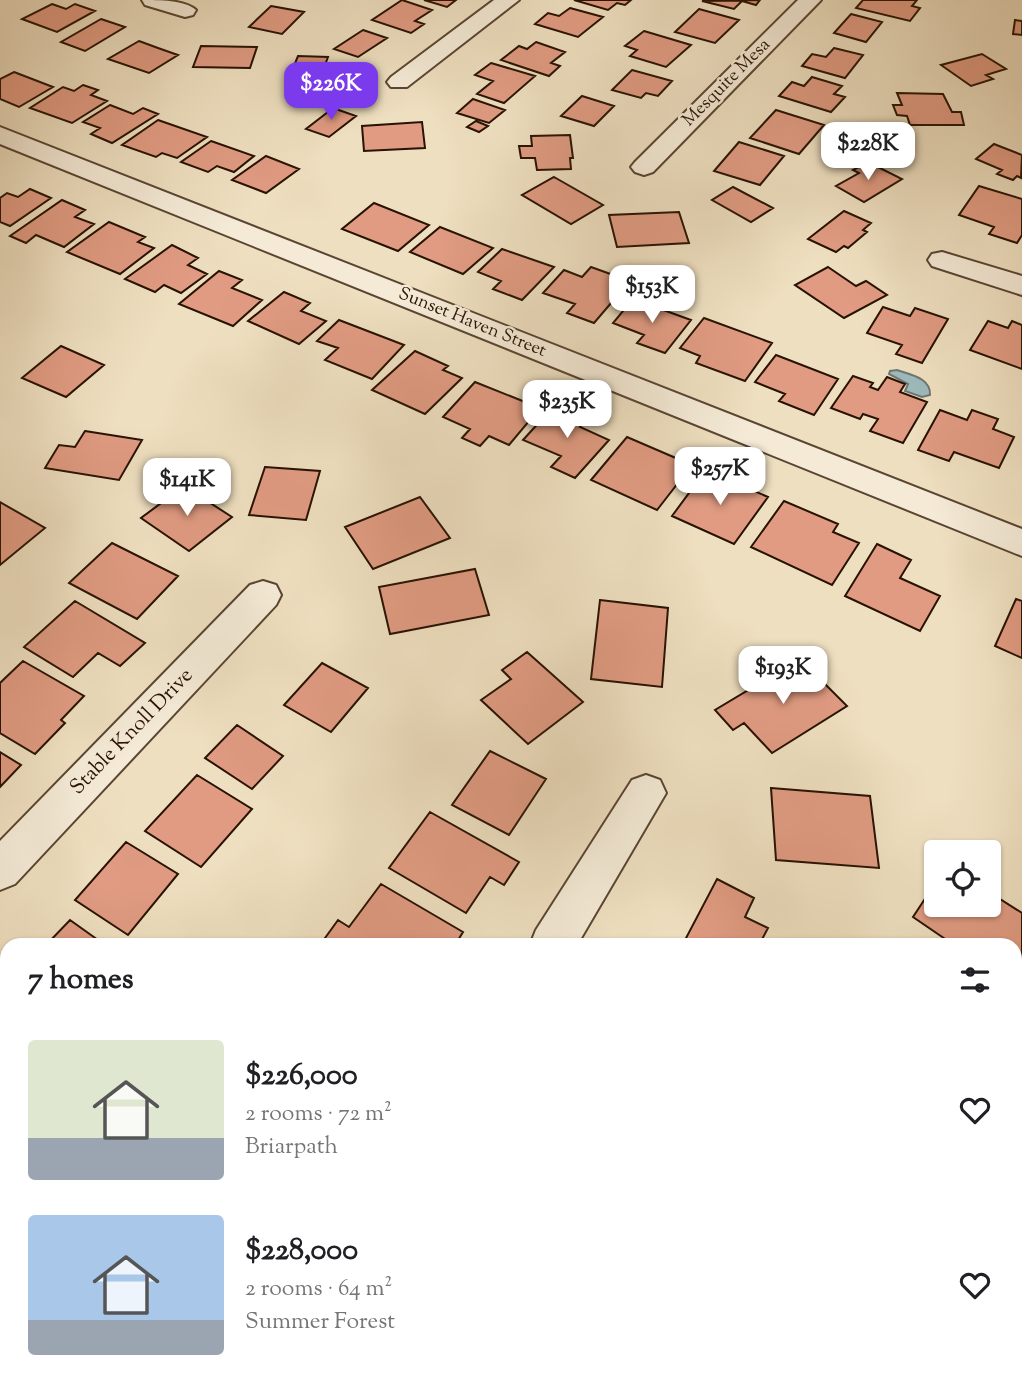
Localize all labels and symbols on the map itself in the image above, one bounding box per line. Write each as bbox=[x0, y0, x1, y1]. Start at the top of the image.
street label: Mesquite Mesa bbox=[677, 33, 777, 133]
pin: $226K bbox=[282, 62, 380, 122]
pin: $228K bbox=[819, 122, 917, 182]
pin: $153K bbox=[603, 266, 701, 325]
street label: Sunset Haven Street bbox=[394, 281, 550, 365]
pin: $235K bbox=[518, 380, 616, 440]
pin: $257K bbox=[671, 448, 769, 507]
pin: $141K bbox=[138, 458, 236, 518]
pin: $193K bbox=[734, 646, 832, 706]
street label: Stable Knoll Drive bbox=[64, 662, 200, 802]

